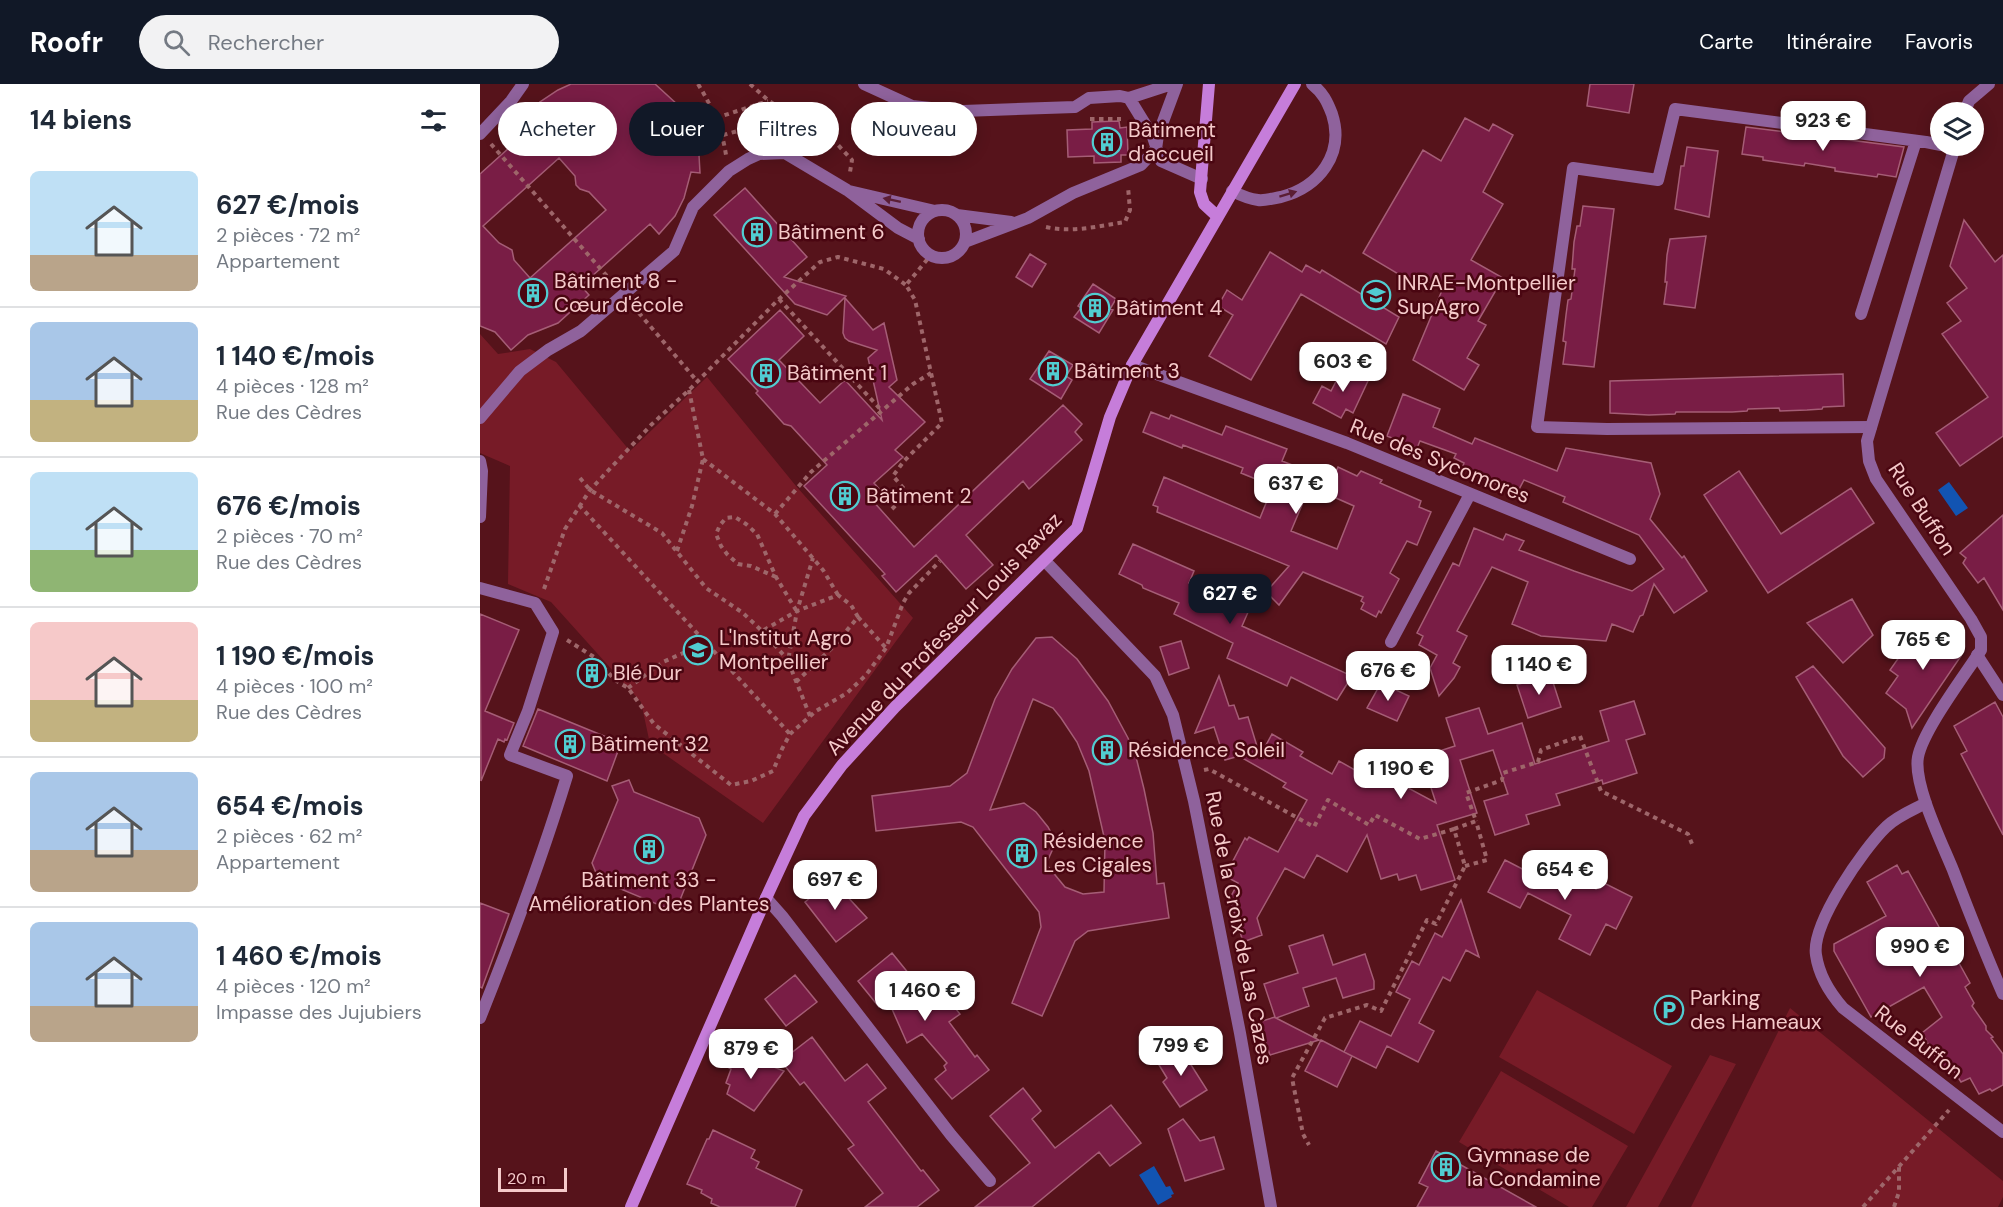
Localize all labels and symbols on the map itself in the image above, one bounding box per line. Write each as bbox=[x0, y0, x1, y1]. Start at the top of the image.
pin: 923 € bbox=[1781, 101, 1865, 152]
place label: Bâtiment d'accueil bbox=[1128, 116, 1216, 168]
building icon: Bâtiment d'accueil bbox=[1091, 126, 1123, 158]
one-way arrow bbox=[1279, 189, 1297, 198]
one-way arrow bbox=[882, 194, 901, 204]
building icon: Bâtiment 6 bbox=[741, 216, 773, 248]
place label: Bâtiment 6 bbox=[778, 218, 885, 246]
place label: Bâtiment 8 - Cœur d'école bbox=[554, 267, 684, 319]
place label: INRAE-Montpellier SupAgro bbox=[1397, 269, 1576, 321]
building icon: Bâtiment 8 - Cœur d'école bbox=[517, 277, 549, 309]
school or university icon: INRAE-Montpellier SupAgro bbox=[1360, 279, 1392, 311]
building icon: Bâtiment 4 bbox=[1079, 292, 1111, 324]
place label: Bâtiment 4 bbox=[1116, 294, 1223, 322]
pin: 603 € bbox=[1301, 342, 1385, 393]
building icon: Bâtiment 3 bbox=[1037, 355, 1069, 387]
building icon: Bâtiment 1 bbox=[750, 357, 782, 389]
place label: Bâtiment 3 bbox=[1074, 357, 1180, 385]
place label: Bâtiment 1 bbox=[787, 359, 887, 387]
street label: Rue des Sycomores bbox=[1346, 412, 1534, 510]
street label: Rue Buffon bbox=[1882, 457, 1962, 561]
pin: 637 € bbox=[1254, 464, 1338, 515]
building icon: Bâtiment 2 bbox=[829, 480, 861, 512]
place label: Bâtiment 2 bbox=[866, 482, 972, 510]
street label: Avenue du Professeur Louis Ravaz bbox=[820, 506, 1068, 762]
pin: 627 € bbox=[1188, 574, 1272, 625]
pin: 765 € bbox=[1881, 620, 1965, 671]
place label: L'Institut Agro Montpellier bbox=[719, 624, 852, 676]
school or university icon: L'Institut Agro Montpellier bbox=[682, 634, 714, 666]
pin: 1 140 € bbox=[1484, 645, 1594, 696]
pin: 676 € bbox=[1346, 651, 1430, 702]
building icon: Blé Dur bbox=[576, 657, 608, 689]
place label: Blé Dur bbox=[613, 659, 682, 687]
building icon: Bâtiment 32 bbox=[554, 728, 586, 760]
place label: Bâtiment 32 bbox=[591, 730, 709, 758]
building icon: Résidence Soleil bbox=[1091, 734, 1123, 766]
place label: Résidence Soleil bbox=[1128, 736, 1285, 764]
pin: 1 190 € bbox=[1346, 749, 1456, 800]
street label: Rue de la Croix de Las Cazes bbox=[1199, 789, 1279, 1067]
place label: Résidence Les Cigales bbox=[1043, 827, 1152, 879]
building icon: Bâtiment 33 - Amélioration des Plantes bbox=[633, 833, 665, 865]
building icon: Résidence Les Cigales bbox=[1006, 837, 1038, 869]
pin: 654 € bbox=[1523, 850, 1607, 901]
pin: 697 € bbox=[793, 860, 877, 911]
place label: Bâtiment 33 - Amélioration des Plantes bbox=[529, 866, 770, 918]
pin: 990 € bbox=[1878, 927, 1962, 978]
pin: 1 460 € bbox=[870, 971, 980, 1022]
place label: Parking des Hameaux bbox=[1690, 984, 1821, 1036]
parking icon: Parking des Hameaux bbox=[1653, 994, 1685, 1026]
street label: Rue Buffon bbox=[1869, 999, 1969, 1085]
pin: 799 € bbox=[1139, 1026, 1223, 1077]
pin: 879 € bbox=[709, 1029, 793, 1080]
place label: Gymnase de la Condamine bbox=[1467, 1141, 1601, 1193]
building icon: Gymnase de la Condamine bbox=[1430, 1151, 1462, 1183]
scale bar bbox=[498, 1165, 567, 1192]

